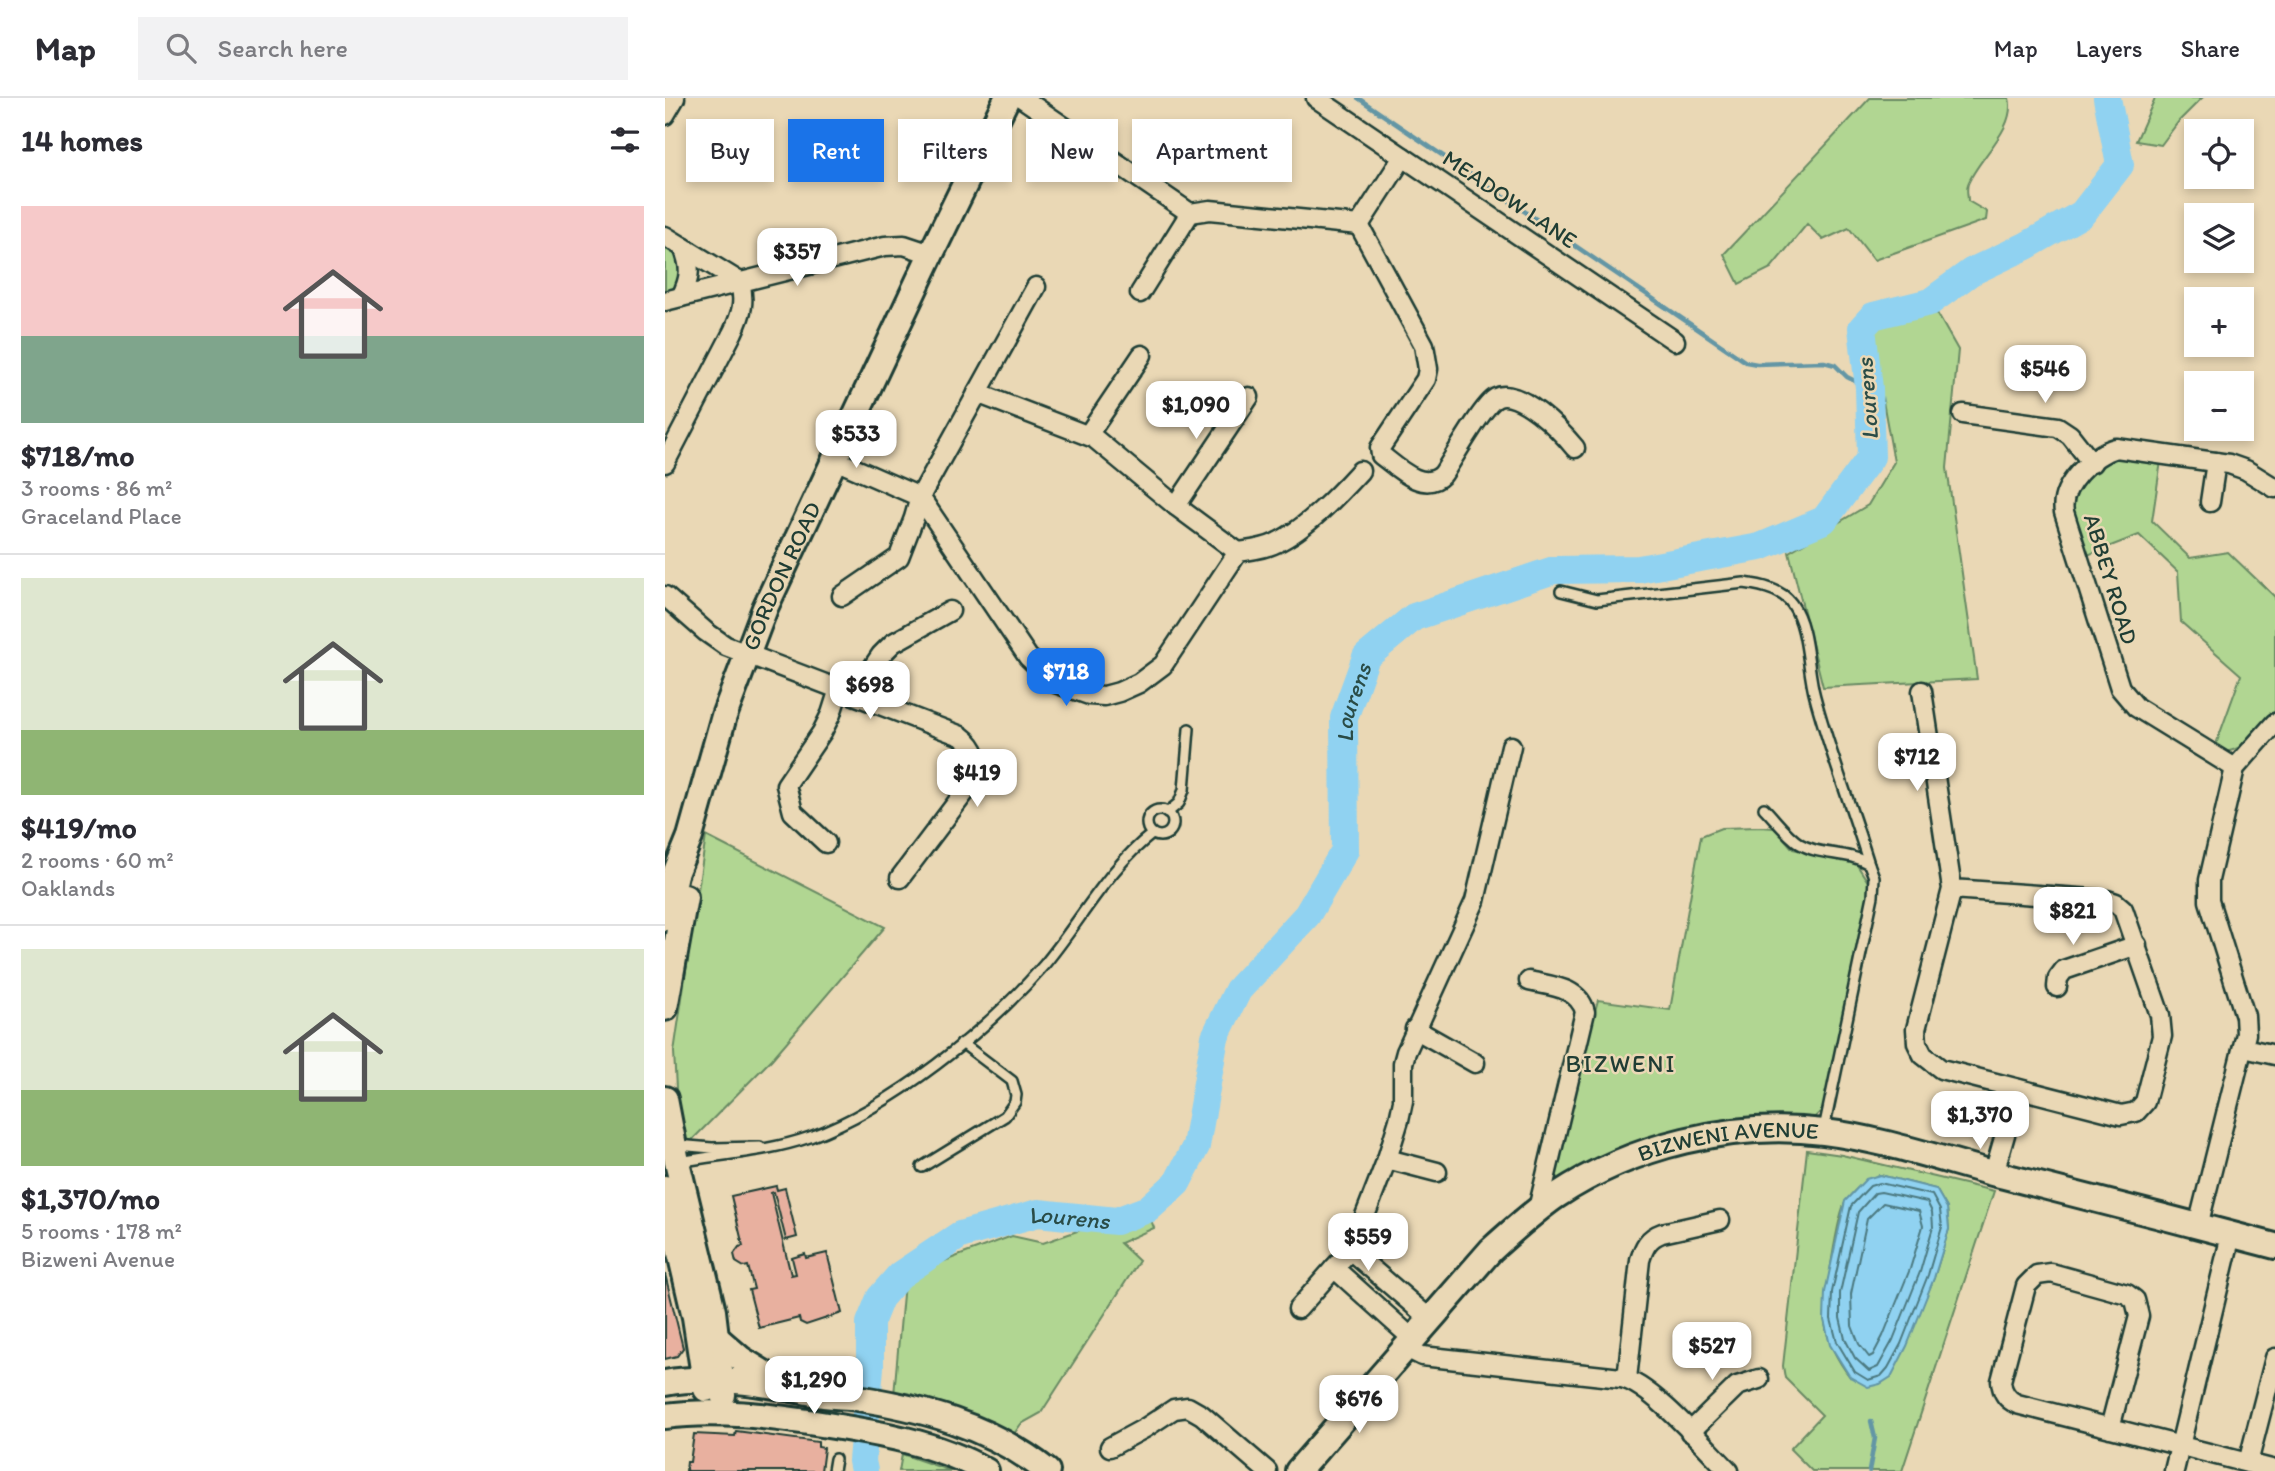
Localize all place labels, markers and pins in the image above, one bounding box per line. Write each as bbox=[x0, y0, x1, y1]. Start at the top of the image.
pin: $357 bbox=[756, 228, 838, 288]
pin: $546 bbox=[2004, 345, 2086, 405]
pin: $1,090 bbox=[1139, 382, 1253, 441]
pin: $533 bbox=[815, 410, 897, 470]
pin: $718 bbox=[1025, 648, 1107, 708]
pin: $698 bbox=[829, 662, 911, 721]
pin: $712 bbox=[1876, 734, 1958, 793]
pin: $419 bbox=[936, 750, 1018, 809]
pin: $821 bbox=[2032, 888, 2114, 947]
pin: $1,370 bbox=[1923, 1091, 2037, 1151]
pin: $559 bbox=[1327, 1214, 1409, 1273]
pin: $527 bbox=[1671, 1322, 1753, 1382]
pin: $1,290 bbox=[757, 1356, 871, 1416]
pin: $676 bbox=[1318, 1376, 1400, 1435]

